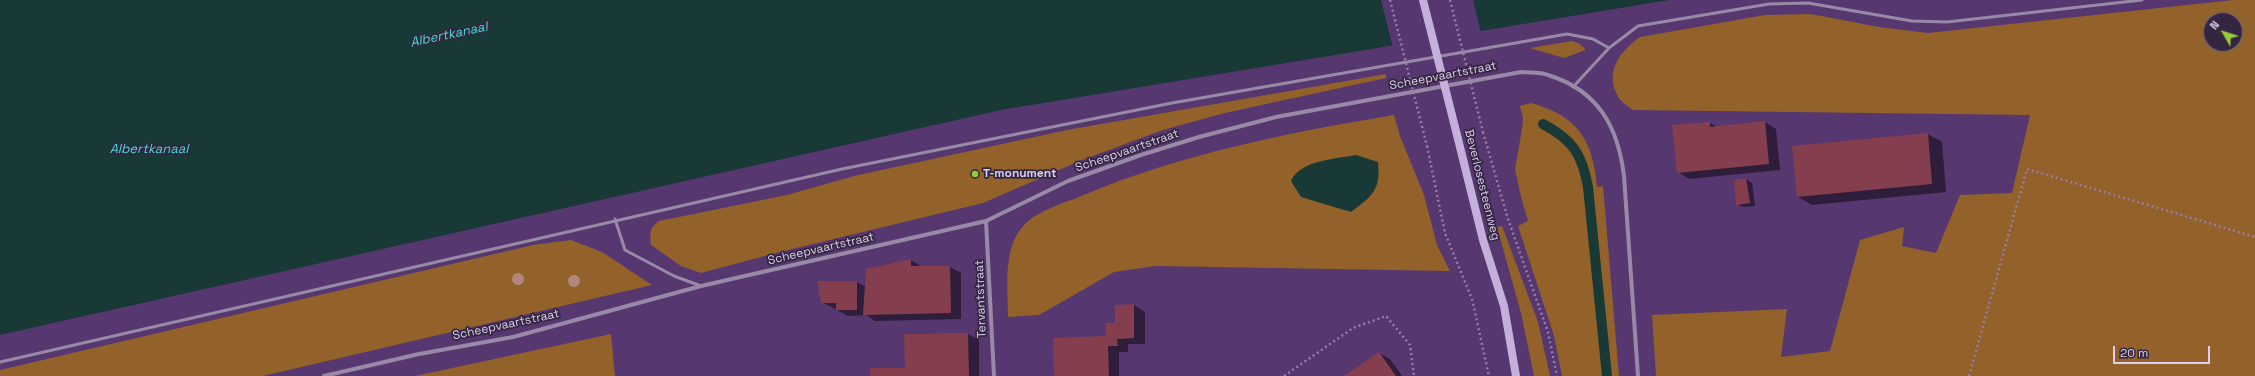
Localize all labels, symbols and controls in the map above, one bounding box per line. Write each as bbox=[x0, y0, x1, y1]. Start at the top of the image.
north arrow bbox=[2203, 12, 2243, 52]
text: N bbox=[2207, 18, 2222, 32]
water label: Albertkanaal bbox=[409, 19, 489, 51]
street label: Scheepvaartstraat bbox=[1388, 59, 1498, 93]
street label: Scheepvaartstraat bbox=[1073, 127, 1181, 175]
street label: Beverlosesteenweg bbox=[1461, 128, 1503, 242]
water label: Albertkanaal bbox=[110, 141, 188, 157]
place label: T-monument bbox=[983, 167, 1056, 181]
marker: T-monument bbox=[970, 169, 980, 179]
street label: Scheepvaartstraat bbox=[766, 230, 876, 268]
street label: Tervantstraat bbox=[972, 260, 990, 338]
street label: Scheepvaartstraat bbox=[451, 307, 561, 343]
scale bar bbox=[2115, 338, 2212, 364]
text: 20 m bbox=[2120, 345, 2148, 361]

